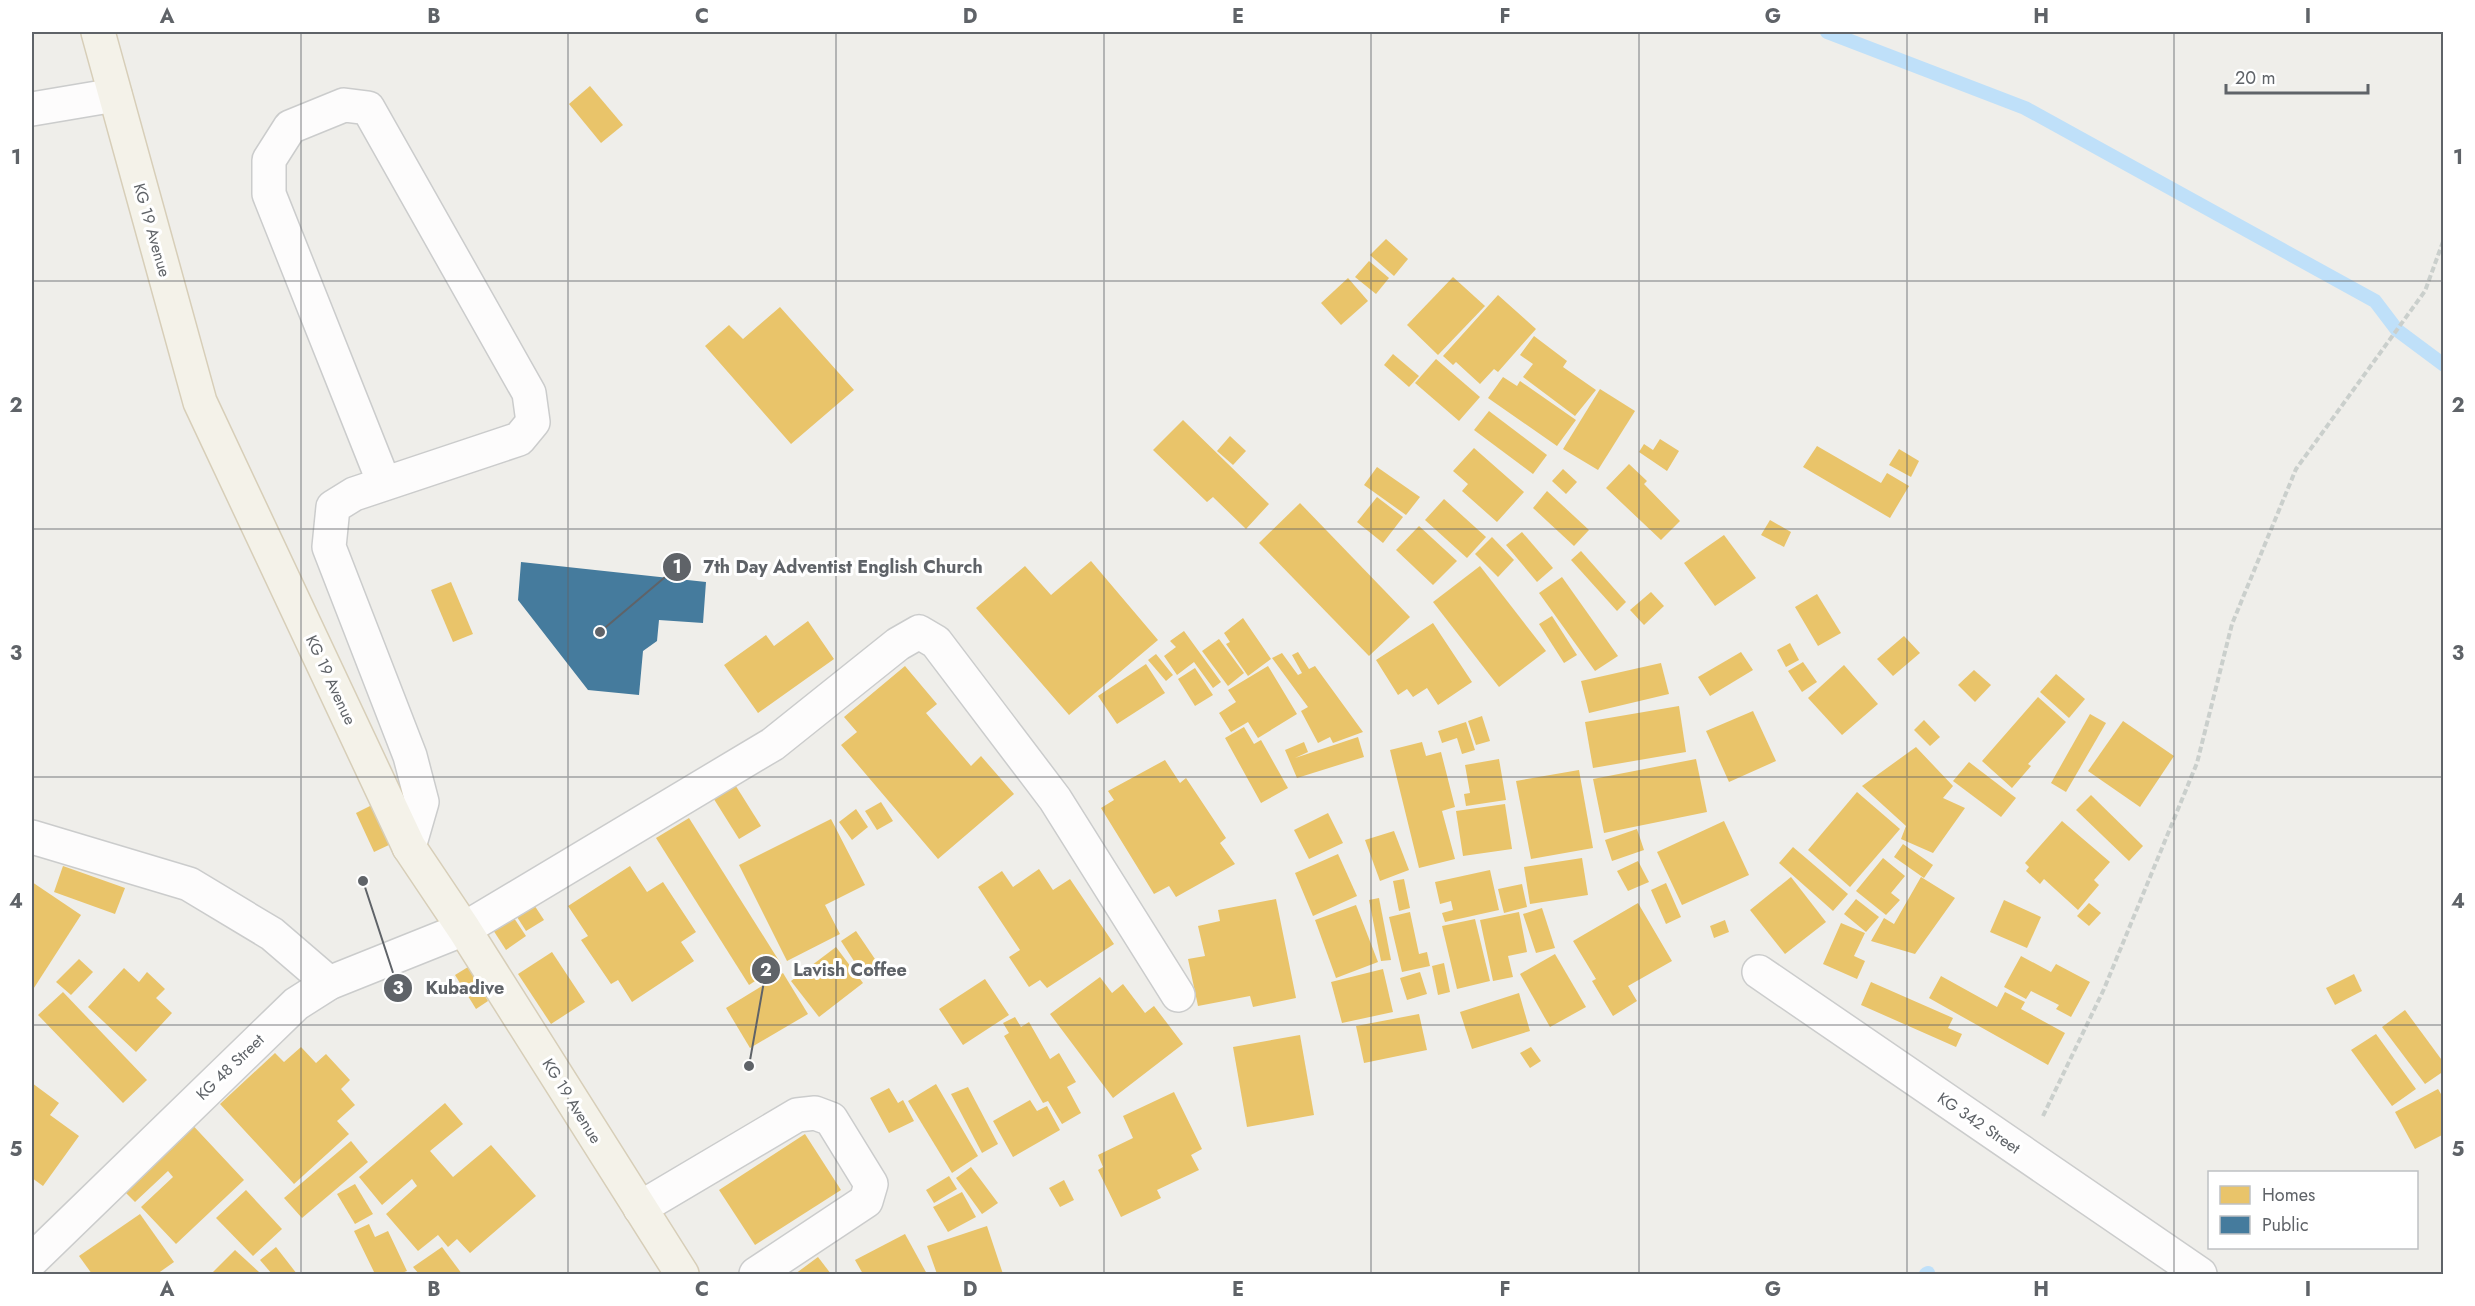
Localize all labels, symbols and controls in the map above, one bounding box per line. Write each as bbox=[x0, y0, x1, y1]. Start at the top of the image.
text: A bbox=[159, 2, 175, 31]
text: B bbox=[427, 2, 441, 31]
text: C bbox=[695, 2, 709, 31]
text: D bbox=[963, 2, 977, 31]
text: E bbox=[1232, 2, 1244, 31]
text: F bbox=[1499, 2, 1511, 31]
text: G bbox=[1765, 2, 1781, 31]
text: H bbox=[2033, 2, 2049, 31]
text: I bbox=[2305, 2, 2311, 31]
scale bar bbox=[2226, 57, 2368, 95]
text: 20 m bbox=[2235, 65, 2275, 91]
text: 1 bbox=[11, 143, 21, 172]
text: 1 bbox=[2453, 143, 2463, 172]
street label: KG 19 Avenue bbox=[128, 180, 176, 280]
text: 2 bbox=[9, 391, 23, 420]
text: 2 bbox=[2451, 391, 2465, 420]
callout: 7th Day Adventist English Church bbox=[662, 549, 995, 585]
text: 1 bbox=[672, 554, 682, 580]
text: 7th Day Adventist English Church bbox=[703, 554, 983, 580]
street label: KG 19 Avenue bbox=[300, 631, 362, 729]
text: 3 bbox=[10, 639, 22, 668]
text: 3 bbox=[2452, 639, 2464, 668]
text: 4 bbox=[9, 887, 23, 916]
text: 4 bbox=[2451, 887, 2465, 916]
callout: Lavish Coffee bbox=[751, 952, 918, 988]
text: 2 bbox=[760, 957, 772, 983]
text: Lavish Coffee bbox=[793, 957, 907, 983]
callout: Kubadive bbox=[383, 970, 516, 1006]
text: 3 bbox=[392, 975, 404, 1001]
text: Kubadive bbox=[426, 975, 504, 1001]
street label: KG 48 Street bbox=[191, 1029, 269, 1105]
street label: KG 19 Avenue bbox=[537, 1054, 607, 1148]
street label: KG 342 Street bbox=[1933, 1087, 2025, 1159]
text: 5 bbox=[10, 1135, 23, 1164]
text: 5 bbox=[2452, 1135, 2465, 1164]
legend bbox=[2208, 1171, 2418, 1249]
text: Homes bbox=[2262, 1182, 2315, 1208]
text: Public bbox=[2262, 1212, 2309, 1238]
text: A bbox=[159, 1275, 175, 1304]
text: B bbox=[427, 1275, 441, 1304]
text: C bbox=[695, 1275, 709, 1304]
text: D bbox=[963, 1275, 977, 1304]
text: E bbox=[1232, 1275, 1244, 1304]
text: F bbox=[1499, 1275, 1511, 1304]
text: G bbox=[1765, 1275, 1781, 1304]
text: H bbox=[2033, 1275, 2049, 1304]
text: I bbox=[2305, 1275, 2311, 1304]

